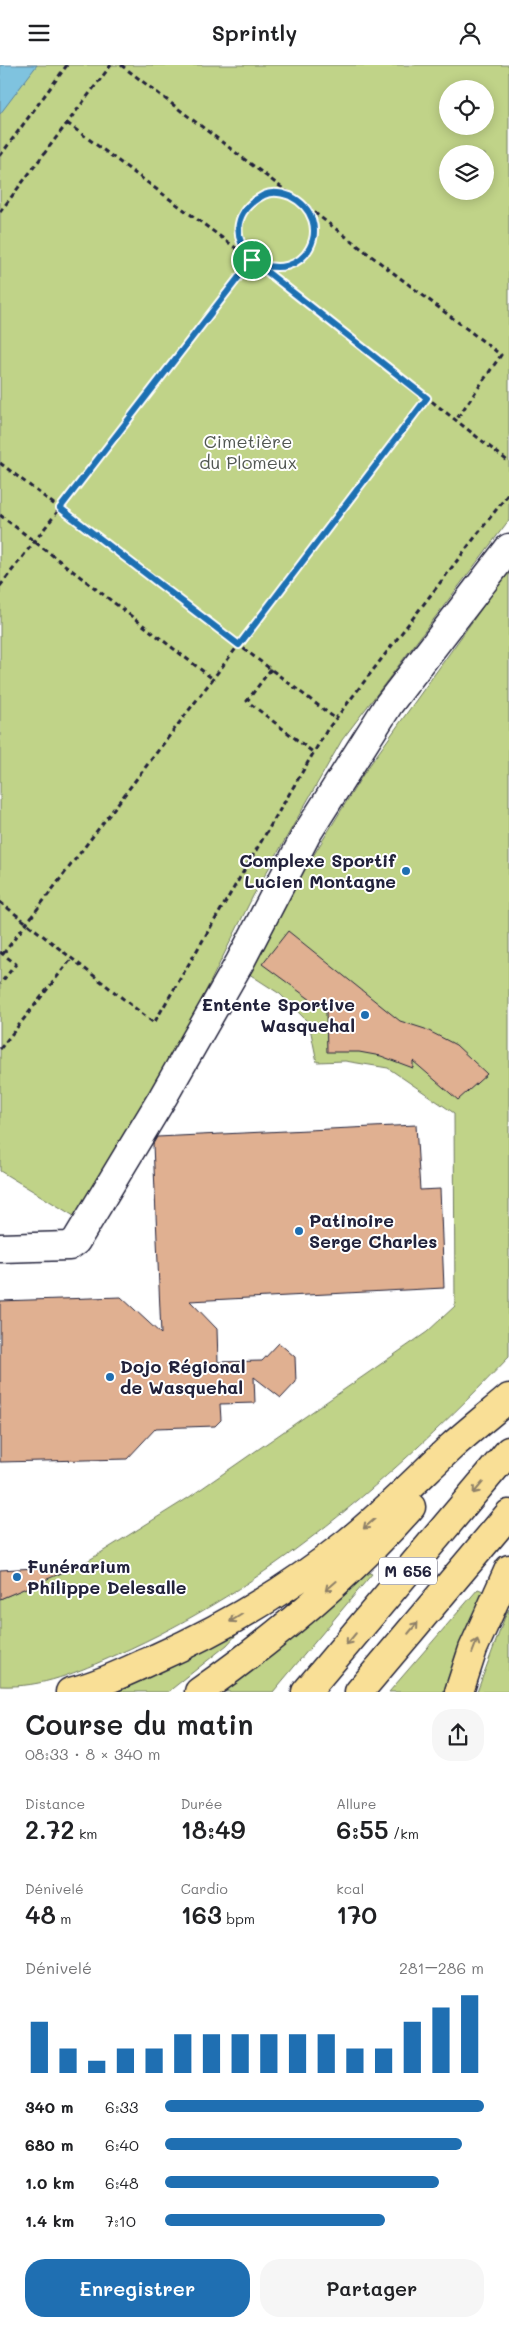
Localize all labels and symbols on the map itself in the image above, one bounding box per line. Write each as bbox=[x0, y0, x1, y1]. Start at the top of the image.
pin bbox=[231, 239, 273, 281]
park label: Cimetière du Plomeux bbox=[199, 429, 297, 474]
place label: Complexe Sportif Lucien Montagne bbox=[239, 848, 396, 893]
marker: Complexe Sportif Lucien Montagne bbox=[400, 865, 412, 877]
place label: Entente Sportive Wasquehal bbox=[201, 992, 355, 1037]
marker: Entente Sportive Wasquehal bbox=[359, 1009, 371, 1021]
place label: Patinoire Serge Charles bbox=[309, 1208, 437, 1253]
marker: Patinoire Serge Charles bbox=[293, 1225, 305, 1237]
place label: Dojo Régional de Wasquehal bbox=[120, 1354, 246, 1399]
marker: Dojo Régional de Wasquehal bbox=[104, 1371, 116, 1383]
one-way arrow bbox=[472, 1481, 483, 1494]
one-way arrow bbox=[362, 1518, 375, 1530]
place label: Funérarium Philippe Delesalle bbox=[27, 1554, 187, 1599]
road number: M 656 bbox=[379, 1557, 437, 1585]
marker: Funérarium Philippe Delesalle bbox=[11, 1571, 23, 1583]
one-way arrow bbox=[325, 1580, 338, 1591]
one-way arrow bbox=[230, 1613, 244, 1623]
one-way arrow bbox=[407, 1622, 418, 1635]
one-way arrow bbox=[345, 1633, 356, 1646]
one-way arrow bbox=[470, 1639, 480, 1654]

